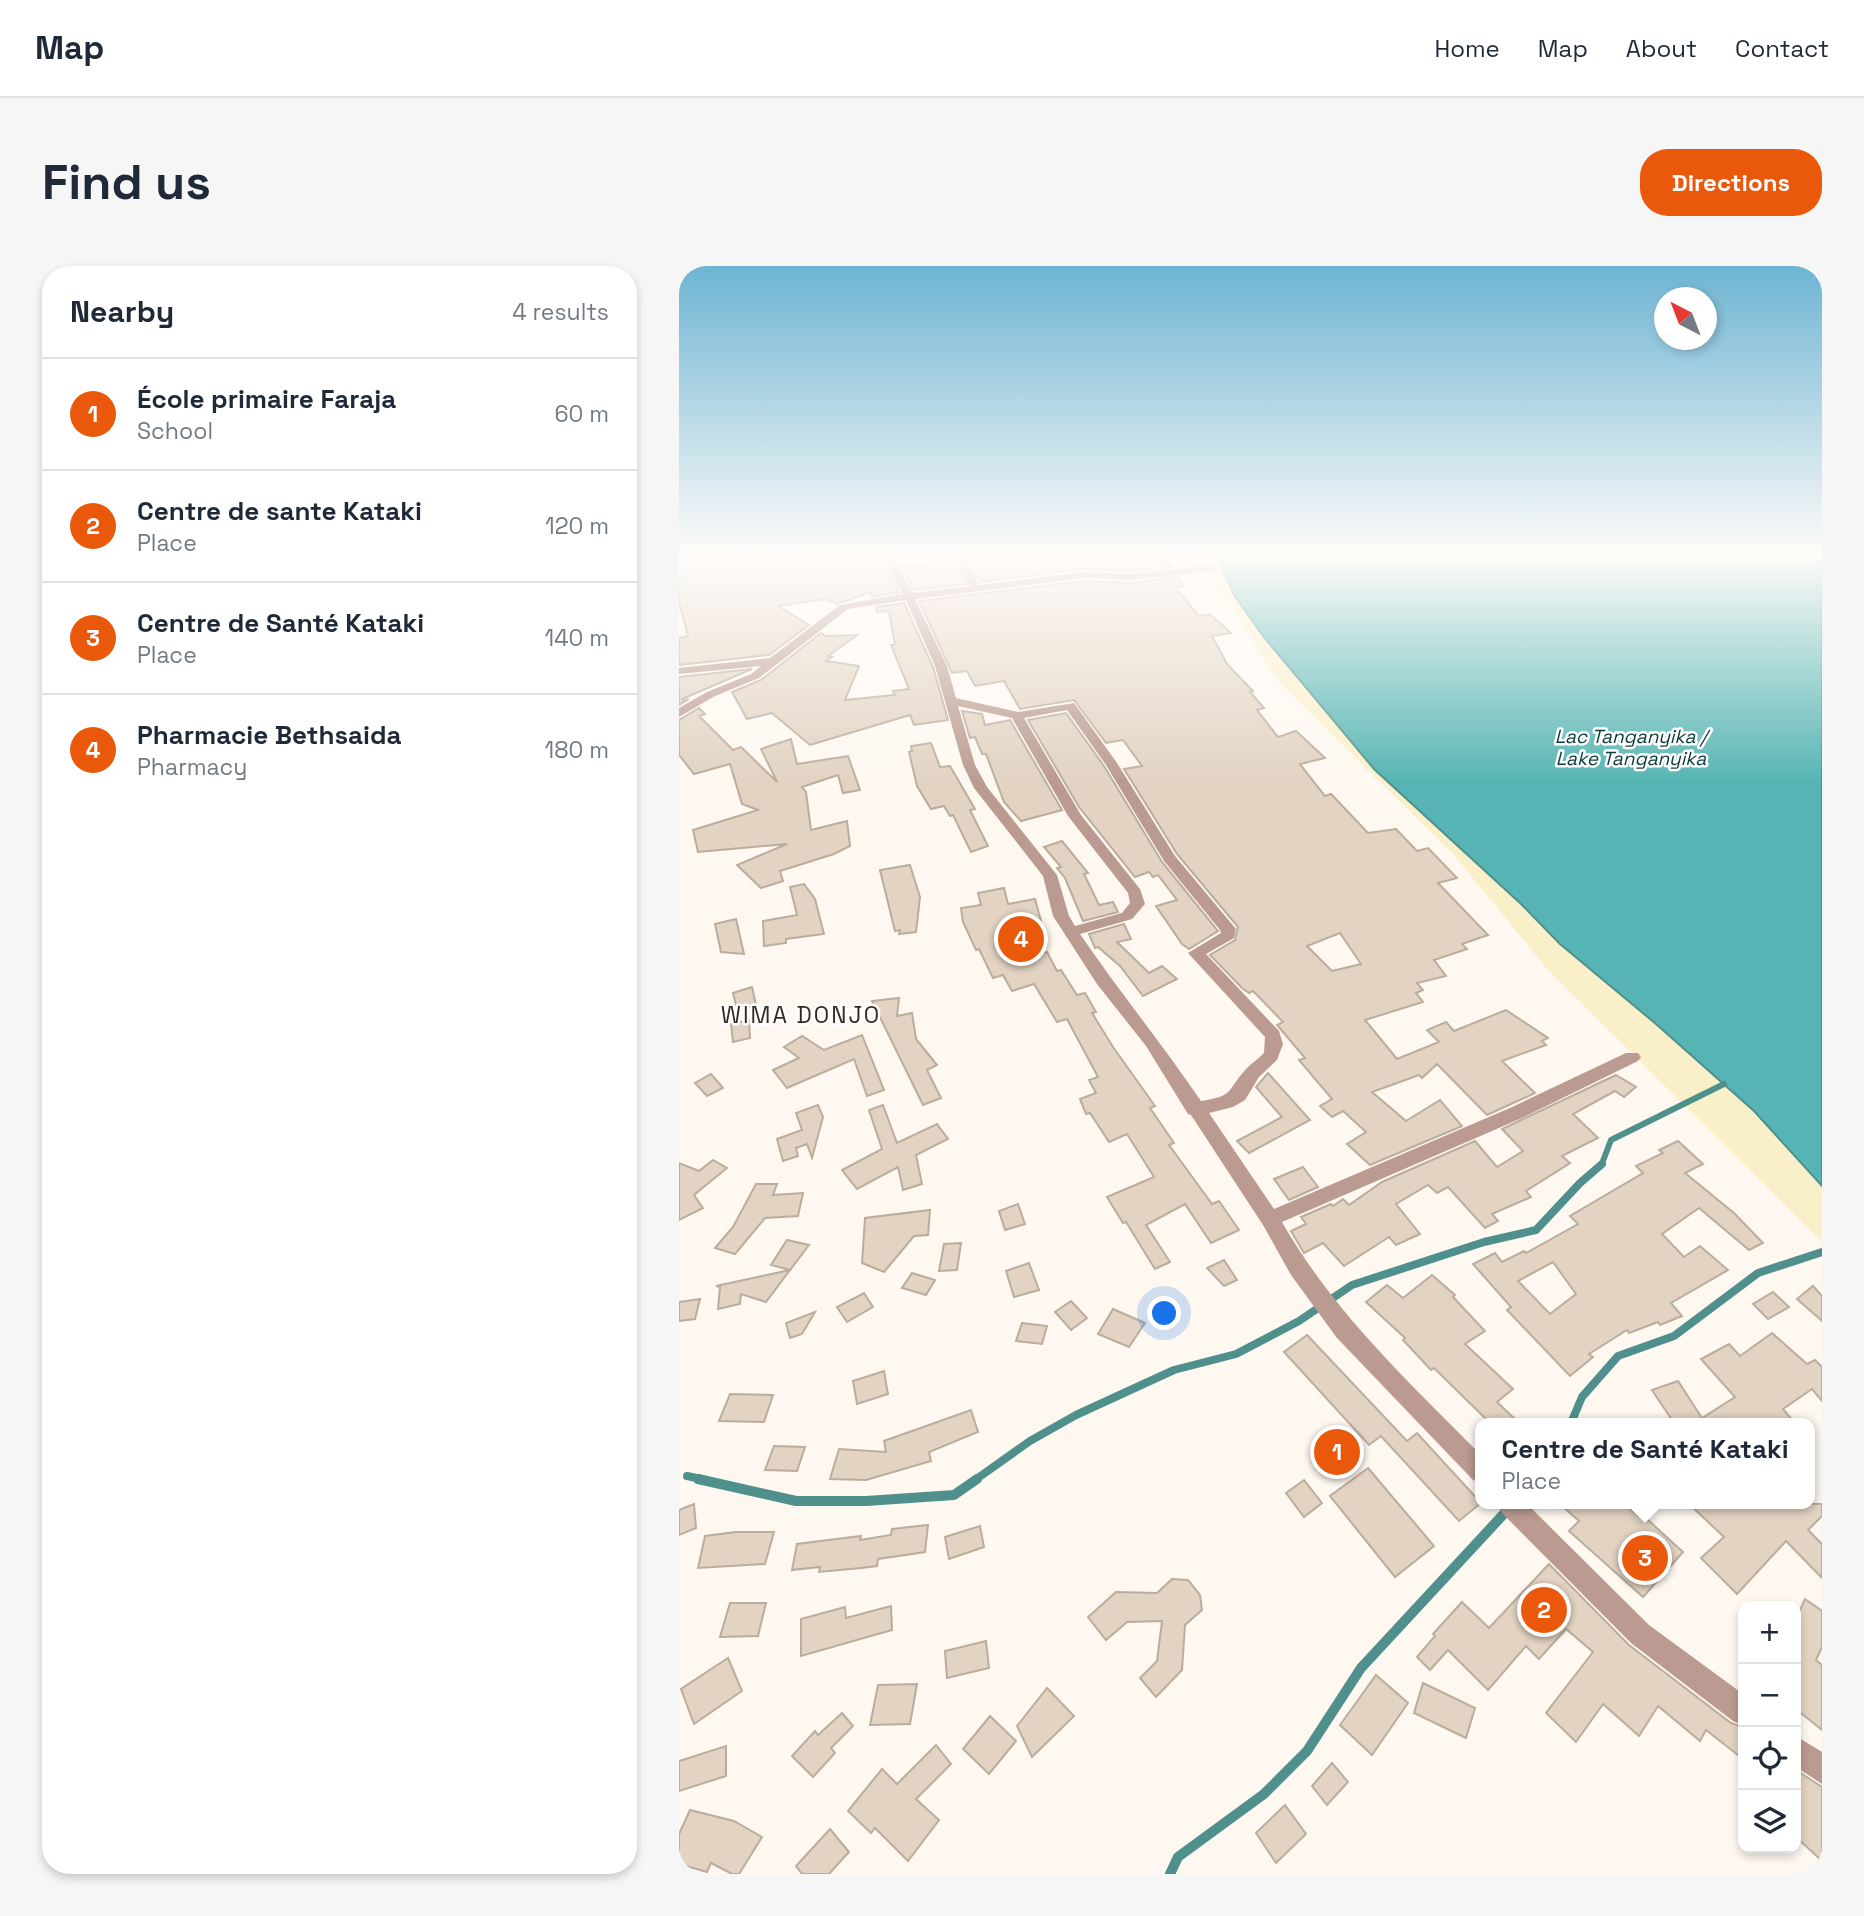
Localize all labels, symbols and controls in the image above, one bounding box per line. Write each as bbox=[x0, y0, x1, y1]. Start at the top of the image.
text: Map bbox=[35, 27, 104, 69]
text: Home bbox=[1434, 33, 1500, 64]
text: Map bbox=[1538, 33, 1588, 64]
text: About bbox=[1626, 33, 1697, 64]
text: Contact bbox=[1735, 33, 1829, 64]
button: Directions bbox=[1640, 149, 1822, 216]
text: Find us bbox=[42, 151, 211, 213]
north arrow bbox=[1654, 287, 1717, 350]
text: Nearby bbox=[70, 292, 174, 331]
text: 4 results bbox=[512, 297, 609, 327]
text: École primaire Faraja bbox=[137, 382, 396, 416]
text: 1 bbox=[88, 399, 98, 429]
text: 60 m bbox=[554, 399, 609, 429]
text: School bbox=[137, 416, 213, 446]
text: Centre de sante Kataki bbox=[137, 494, 422, 528]
text: 2 bbox=[86, 511, 100, 541]
text: 120 m bbox=[545, 511, 609, 541]
text: Place bbox=[137, 528, 197, 558]
text: Centre de Santé Kataki bbox=[137, 606, 424, 640]
text: 3 bbox=[86, 623, 100, 653]
text: 140 m bbox=[545, 623, 609, 653]
text: Place bbox=[137, 640, 197, 670]
text: Pharmacie Bethsaida bbox=[137, 718, 402, 752]
water label: Lac Tanganyika / Lake Tanganyika bbox=[1555, 724, 1711, 771]
text: 4 bbox=[86, 735, 100, 765]
text: 180 m bbox=[545, 735, 609, 765]
text: Pharmacy bbox=[137, 752, 247, 782]
pin: 4 bbox=[998, 913, 1044, 965]
district label: WIMA DONJO bbox=[721, 1000, 881, 1030]
your location bbox=[1147, 1296, 1181, 1330]
popup bbox=[1475, 1418, 1815, 1509]
pin: 1 bbox=[1314, 1426, 1360, 1478]
text: Centre de Santé Kataki bbox=[1501, 1432, 1789, 1466]
text: Place bbox=[1501, 1466, 1561, 1496]
pin: 3 bbox=[1622, 1532, 1668, 1584]
pin: 2 bbox=[1521, 1584, 1567, 1636]
map controls bbox=[1738, 1601, 1801, 1853]
button: + bbox=[1738, 1601, 1801, 1664]
button: − bbox=[1738, 1664, 1801, 1727]
button: locate bbox=[1738, 1727, 1801, 1790]
button: layers bbox=[1738, 1790, 1801, 1853]

